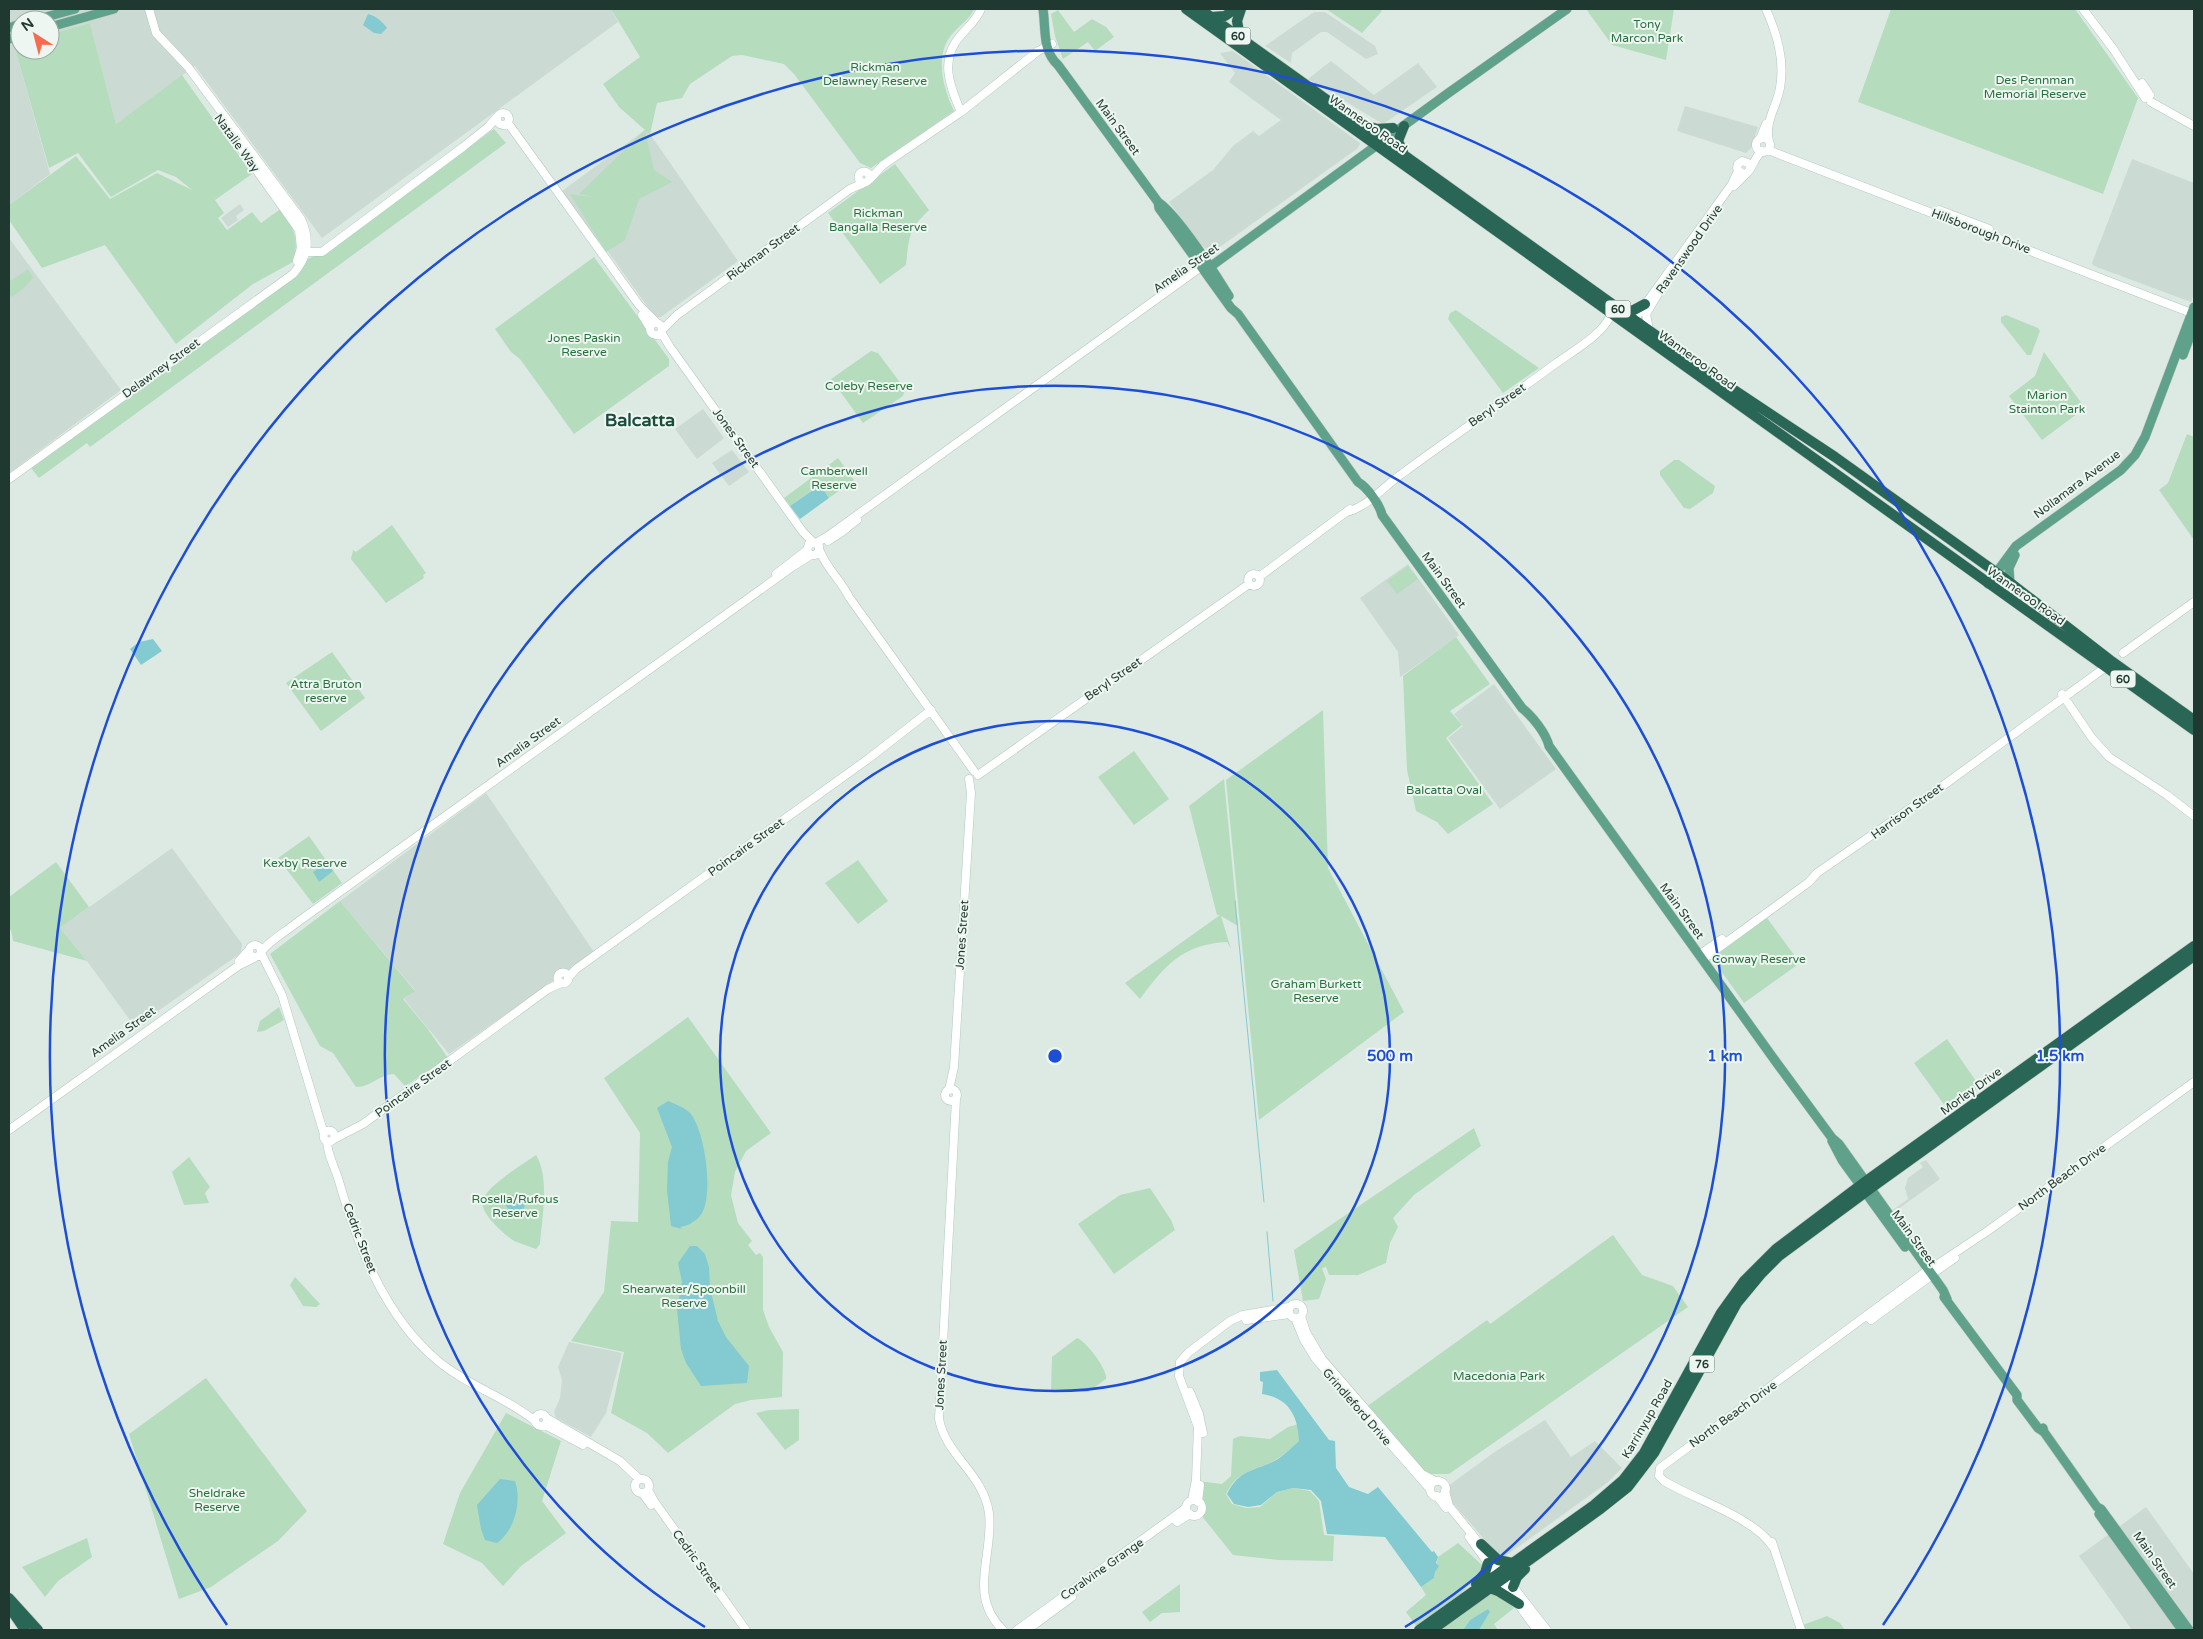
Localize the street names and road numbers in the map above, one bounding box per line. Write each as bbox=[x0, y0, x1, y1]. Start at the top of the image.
road number: 60 bbox=[1226, 28, 1250, 44]
street label: Wanneroo Road bbox=[1326, 92, 1410, 156]
street label: Main Street bbox=[1093, 96, 1143, 158]
street label: Natalie Way bbox=[211, 111, 263, 175]
street label: Ravenswood Drive bbox=[1653, 202, 1725, 296]
street label: Hillsborough Drive bbox=[1929, 206, 2033, 256]
street label: Rickman Street bbox=[724, 221, 803, 283]
street label: Amelia Street bbox=[1151, 240, 1222, 296]
road number: 60 bbox=[1606, 300, 1630, 318]
street label: Wanneroo Road bbox=[1656, 327, 1738, 393]
street label: Delawney Street bbox=[119, 335, 203, 401]
street label: Beryl Street bbox=[1466, 380, 1529, 430]
street label: Jones Street bbox=[710, 406, 763, 471]
street label: Nollamara Avenue bbox=[2031, 447, 2123, 521]
street label: Main Street bbox=[1419, 549, 1469, 611]
street label: Wanneroo Road bbox=[1984, 564, 2068, 628]
street label: Beryl Street bbox=[1082, 654, 1145, 704]
road number: 60 bbox=[2110, 671, 2136, 688]
street label: Amelia Street bbox=[493, 714, 564, 770]
street label: Harrison Street bbox=[1868, 780, 1946, 842]
street label: Poincaire Street bbox=[705, 815, 787, 879]
street label: Main Street bbox=[1657, 880, 1707, 942]
street label: Jones Street bbox=[953, 899, 971, 970]
street label: Amelia Street bbox=[88, 1004, 159, 1060]
street label: Poincaire Street bbox=[372, 1056, 454, 1120]
street label: Morley Drive bbox=[1938, 1064, 2004, 1118]
street label: North Beach Drive bbox=[2016, 1140, 2109, 1213]
street label: Cedric Street bbox=[340, 1201, 380, 1275]
street label: Main Street bbox=[1889, 1207, 1939, 1269]
street label: Jones Street bbox=[932, 1339, 950, 1410]
road number: 76 bbox=[1690, 1356, 1714, 1372]
street label: Grindleford Drive bbox=[1320, 1366, 1394, 1449]
street label: Karrinyup Road bbox=[1619, 1377, 1675, 1461]
street label: North Beach Drive bbox=[1687, 1377, 1780, 1450]
street label: Cedric Street bbox=[670, 1527, 725, 1595]
street label: Main Street bbox=[2130, 1529, 2180, 1591]
street label: Coralvine Grange bbox=[1058, 1535, 1147, 1603]

